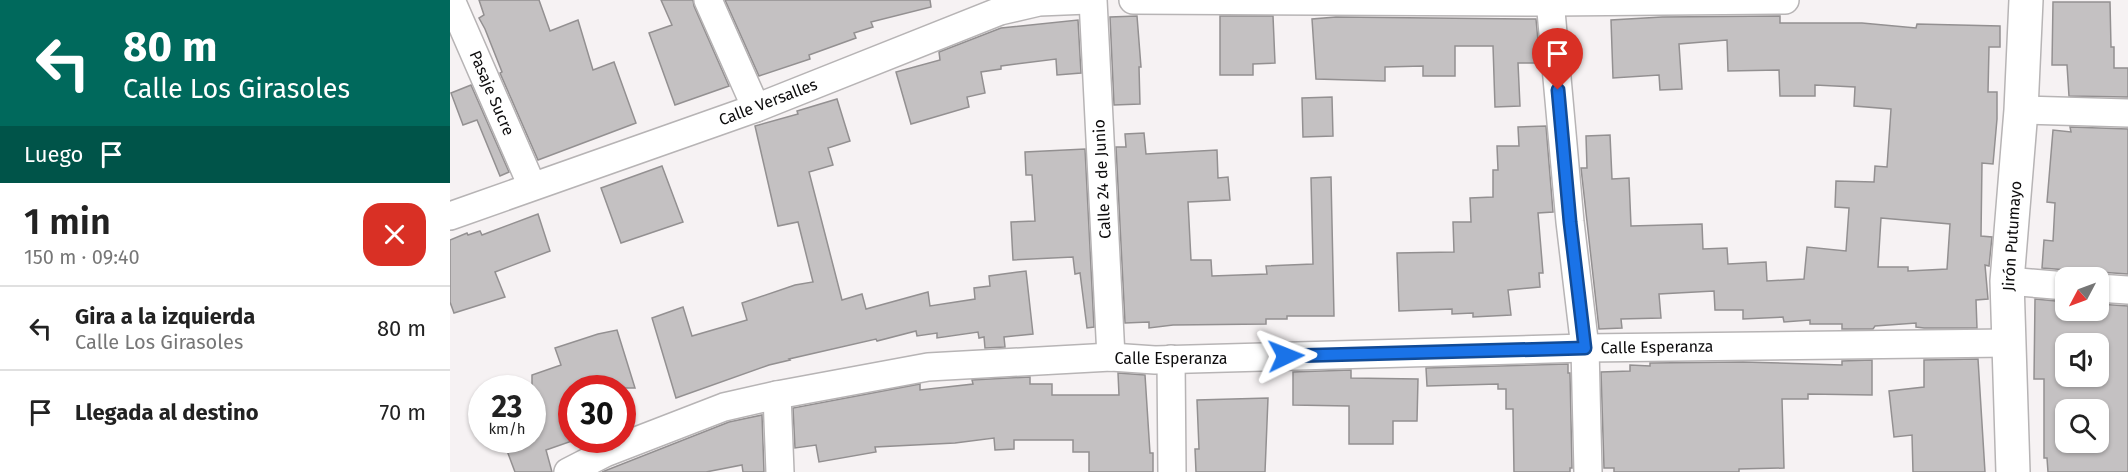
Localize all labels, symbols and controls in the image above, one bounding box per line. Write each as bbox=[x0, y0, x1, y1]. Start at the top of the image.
text: 80 m bbox=[123, 22, 217, 72]
icon: left bbox=[24, 24, 102, 102]
pin bbox=[1532, 28, 1583, 90]
icon: arrive bbox=[1541, 37, 1574, 70]
street label: Pasaje Sucre bbox=[466, 48, 518, 138]
text: Calle Los Girasoles bbox=[123, 73, 350, 105]
street label: Calle Versalles bbox=[716, 74, 820, 130]
street label: Calle 24 de Junio bbox=[1089, 119, 1115, 239]
icon: arrive bbox=[95, 138, 128, 171]
text: Luego bbox=[24, 141, 83, 168]
street label: Jirón Putumayo bbox=[1999, 180, 2025, 292]
text: 1 min bbox=[24, 200, 111, 244]
button: close bbox=[363, 203, 426, 266]
text: 150 m · 09:40 bbox=[24, 245, 140, 269]
north arrow bbox=[2055, 267, 2109, 321]
map controls bbox=[2055, 267, 2109, 453]
text: Gira a la izquierda bbox=[75, 303, 255, 330]
icon: left bbox=[24, 312, 57, 345]
text: 80 m bbox=[377, 315, 426, 342]
position arrow bbox=[1254, 324, 1318, 388]
text: Calle Los Girasoles bbox=[75, 330, 243, 354]
button: sound bbox=[2055, 333, 2109, 387]
street label: Calle Esperanza bbox=[1600, 337, 1714, 357]
street label: Calle Esperanza bbox=[1115, 349, 1227, 368]
speed limit sign: 30 bbox=[558, 375, 636, 453]
text: 23 bbox=[492, 389, 522, 425]
icon: arrive bbox=[24, 396, 57, 429]
text: Llegada al destino bbox=[75, 399, 259, 426]
text: 70 m bbox=[380, 399, 426, 426]
button: search bbox=[2055, 399, 2109, 453]
text: km/h bbox=[488, 420, 526, 438]

